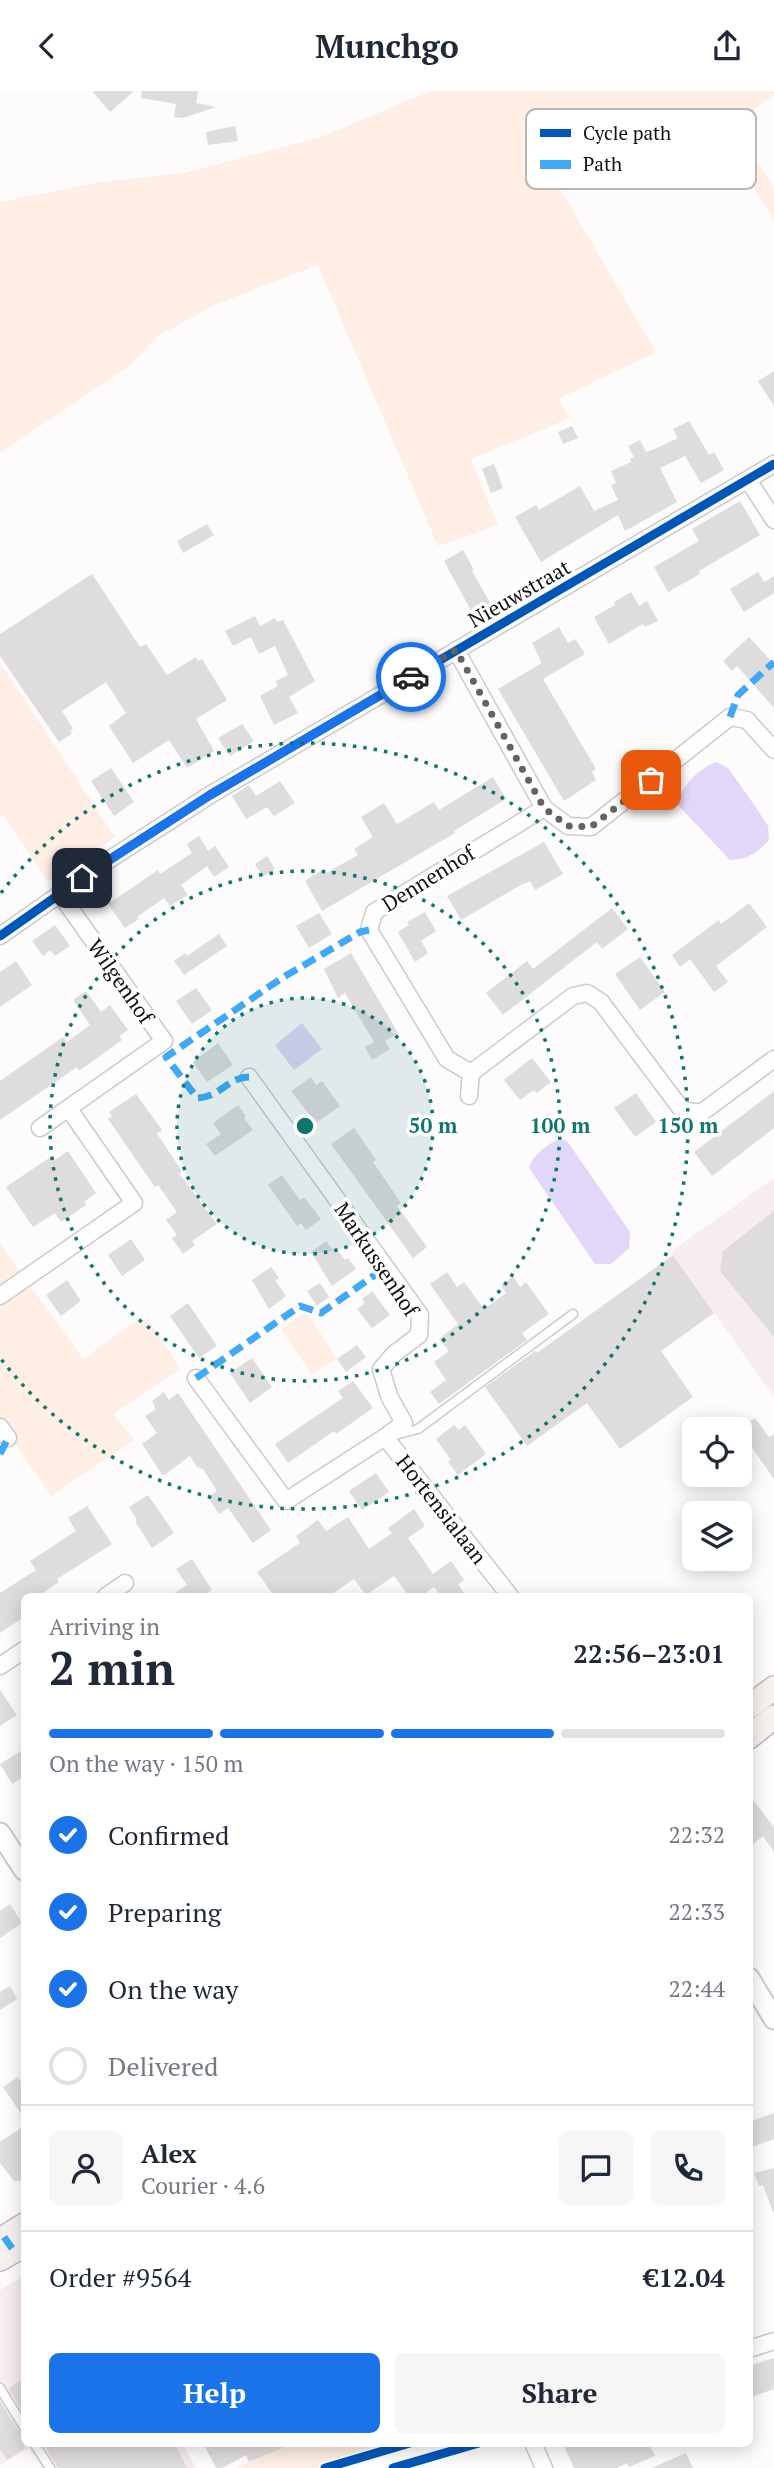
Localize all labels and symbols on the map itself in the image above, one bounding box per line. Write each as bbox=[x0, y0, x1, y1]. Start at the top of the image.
legend bbox=[526, 109, 756, 189]
text: Cycle path bbox=[583, 120, 671, 145]
text: Path bbox=[583, 151, 622, 176]
street label: Nieuwstraat bbox=[463, 552, 575, 634]
courier bbox=[376, 642, 446, 712]
pin bbox=[621, 750, 681, 810]
street label: Dennenhof bbox=[376, 837, 481, 918]
pin bbox=[52, 848, 112, 908]
street label: Wilgenhof bbox=[82, 933, 161, 1030]
text: 50 m bbox=[409, 1111, 458, 1139]
text: 100 m bbox=[530, 1111, 591, 1139]
text: 150 m bbox=[658, 1111, 719, 1139]
centre of rings bbox=[293, 1114, 317, 1138]
street label: Markussenhof bbox=[328, 1196, 427, 1323]
street label: Hortensialaan bbox=[390, 1448, 494, 1570]

